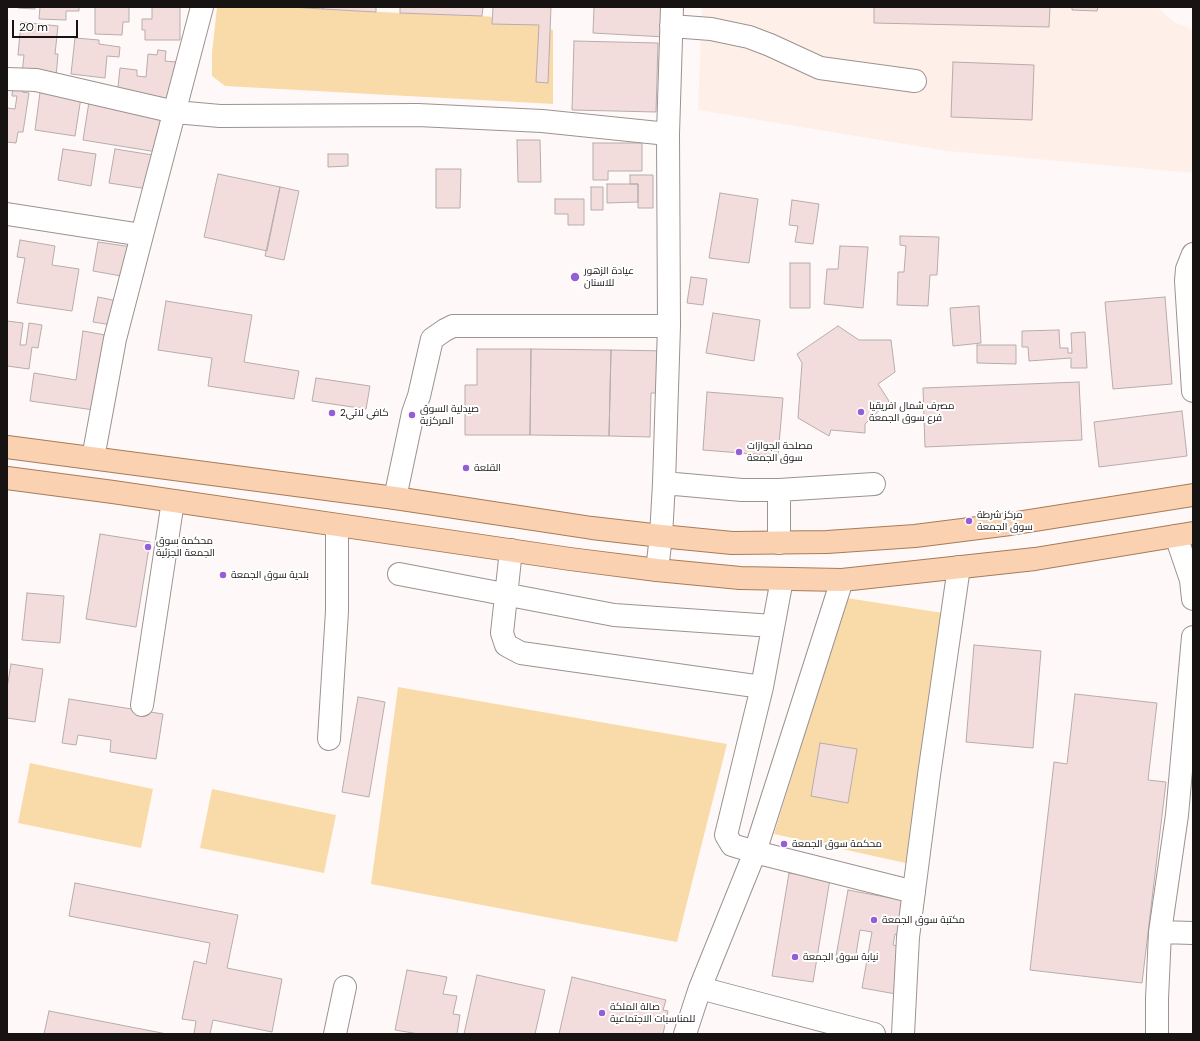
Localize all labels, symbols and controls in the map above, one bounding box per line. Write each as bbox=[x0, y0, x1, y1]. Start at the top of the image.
scale bar bbox=[14, 12, 80, 38]
text: 20 m bbox=[19, 19, 48, 35]
place label: عيادة الزهور للاسنان bbox=[584, 265, 634, 288]
marker: عيادة الزهور للاسنان bbox=[569, 271, 581, 283]
place label: مصرف شمال افريقيا فرع سوق الجمعة bbox=[869, 400, 954, 424]
place label: صيدلية السوق المركزية bbox=[420, 403, 479, 426]
place label: كافي لاتي2 bbox=[340, 407, 388, 419]
marker: مصرف شمال افريقيا فرع سوق الجمعة bbox=[856, 407, 866, 417]
marker: كافي لاتي2 bbox=[327, 408, 337, 418]
marker: صيدلية السوق المركزية bbox=[407, 410, 417, 420]
place label: مصلحة الجوازات سوق الجمعة bbox=[747, 440, 813, 464]
marker: مصلحة الجوازات سوق الجمعة bbox=[734, 447, 744, 457]
place label: القلعة bbox=[474, 462, 501, 474]
marker: القلعة bbox=[461, 463, 471, 473]
place label: مركز شرطة سوق الجمعة bbox=[977, 509, 1033, 532]
marker: مركز شرطة سوق الجمعة bbox=[964, 516, 974, 526]
place label: محكمة سوق الجمعة الجزئية bbox=[156, 535, 215, 558]
marker: محكمة سوق الجمعة الجزئية bbox=[143, 542, 153, 552]
place label: بلدية سوق الجمعة bbox=[231, 569, 309, 581]
marker: بلدية سوق الجمعة bbox=[218, 570, 228, 580]
place label: محكمة سوق الجمعة bbox=[792, 838, 882, 850]
marker: محكمة سوق الجمعة bbox=[779, 839, 789, 849]
place label: مكتبة سوق الجمعة bbox=[882, 914, 965, 926]
marker: مكتبة سوق الجمعة bbox=[869, 915, 879, 925]
place label: نيابة سوق الجمعة bbox=[803, 951, 878, 963]
marker: نيابة سوق الجمعة bbox=[790, 952, 800, 962]
place label: صالة الملكة للمناسبات الاجتماعية bbox=[610, 1001, 695, 1024]
marker: صالة الملكة للمناسبات الاجتماعية bbox=[597, 1008, 607, 1018]

